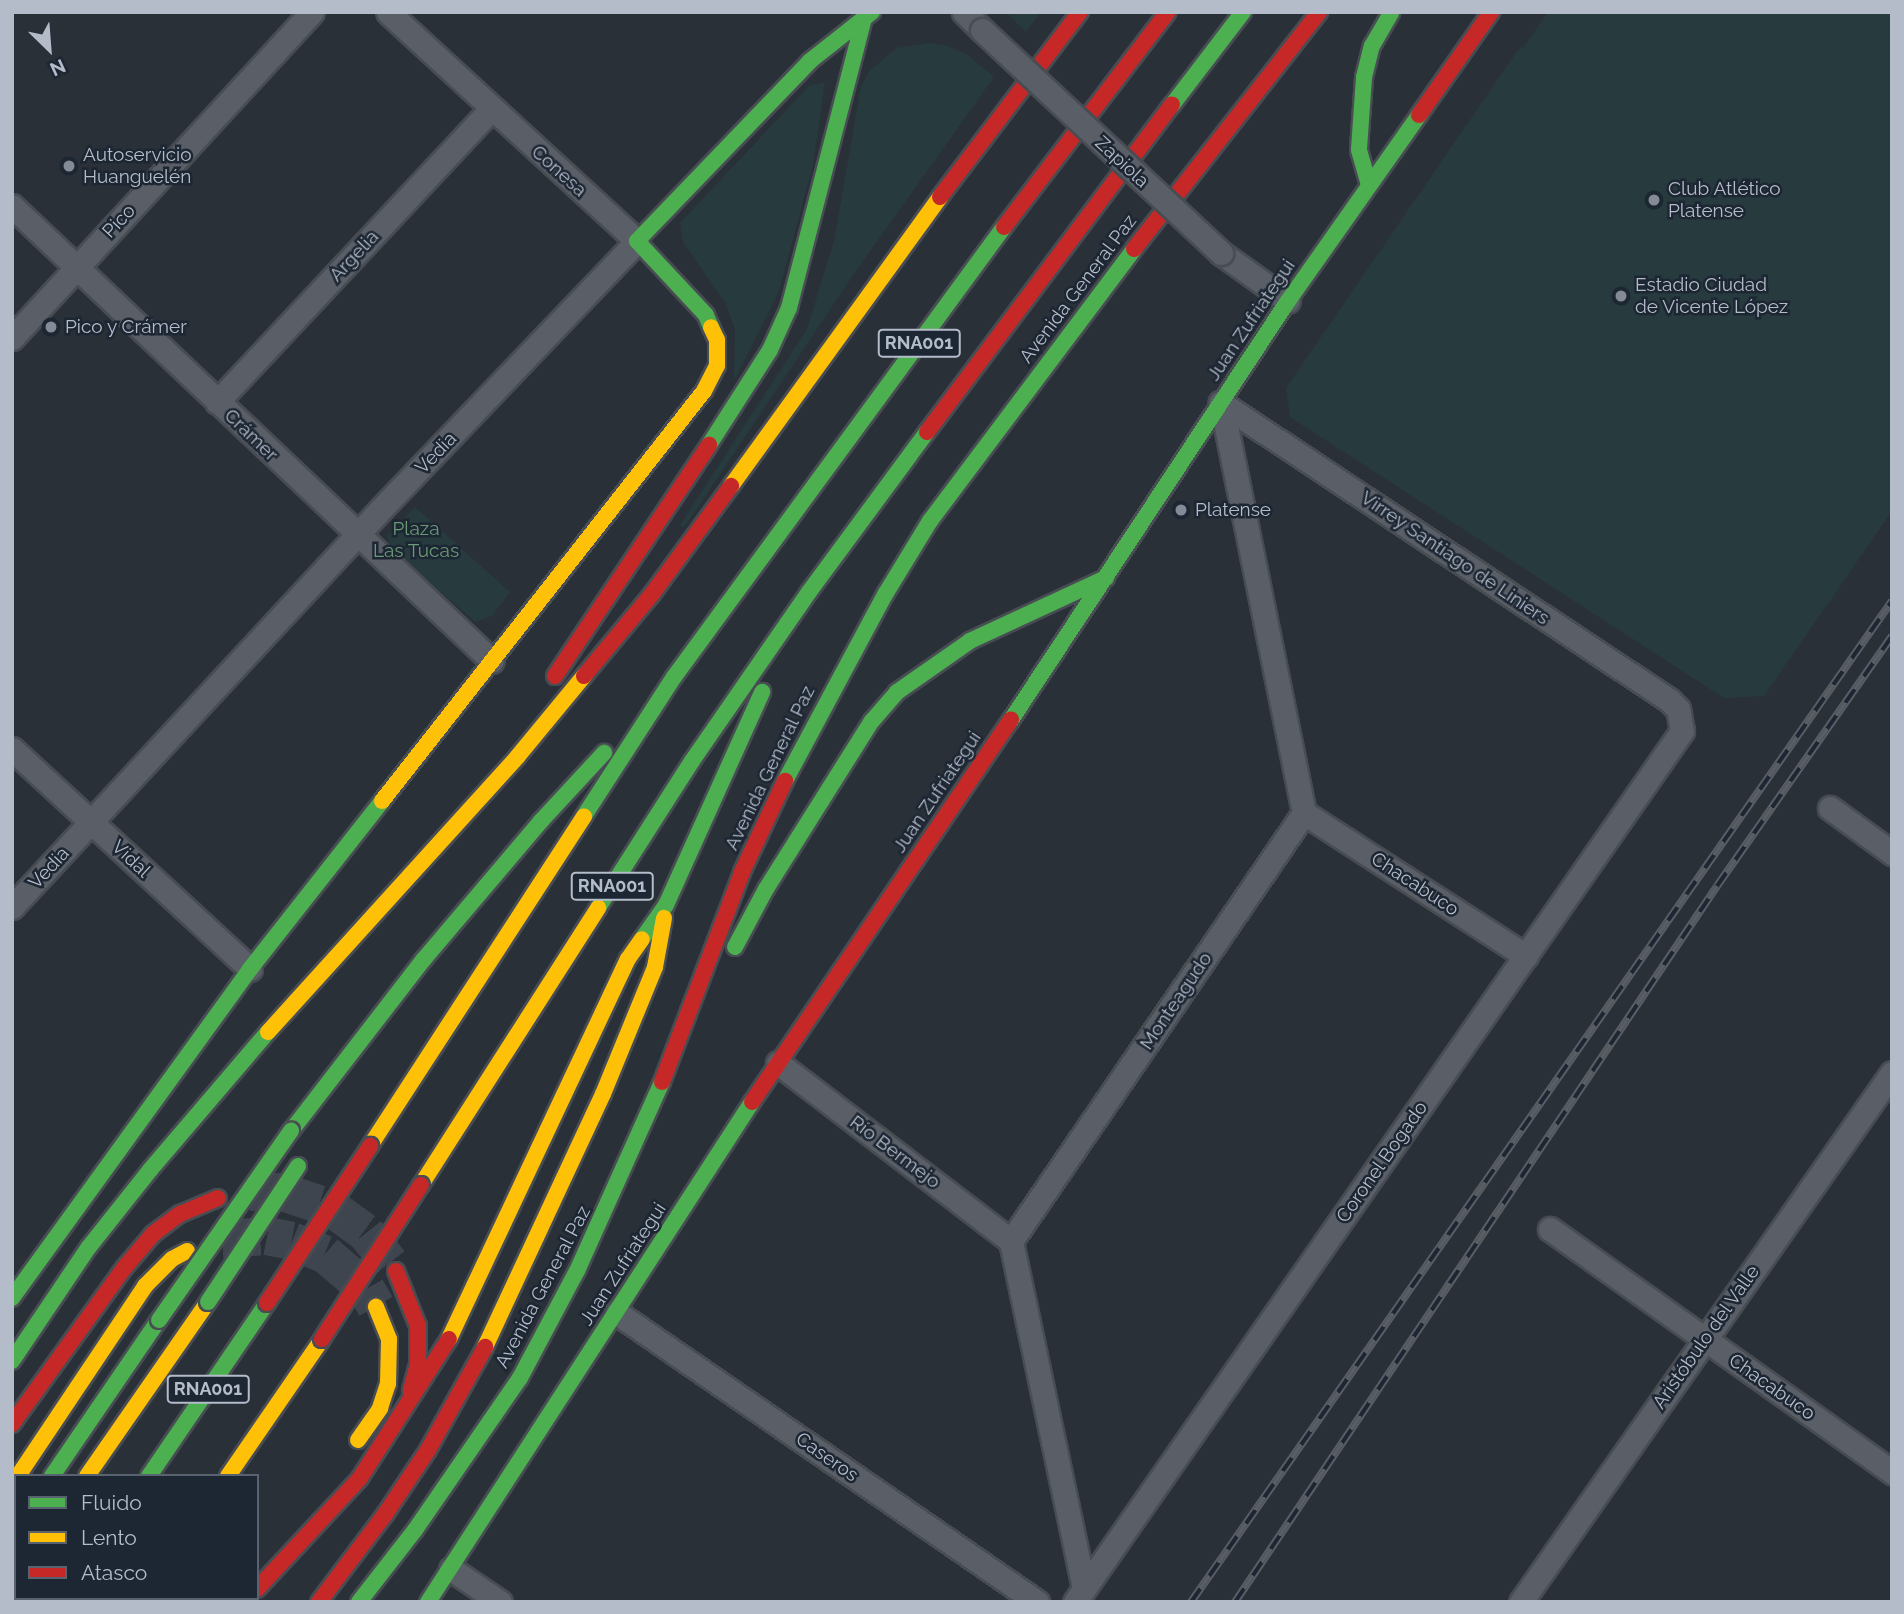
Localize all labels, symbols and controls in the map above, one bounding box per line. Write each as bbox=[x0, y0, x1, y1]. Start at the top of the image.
north arrow bbox=[14, 14, 84, 84]
text: N bbox=[47, 55, 69, 81]
street label: Zapiola bbox=[1090, 131, 1154, 193]
street label: Conesa bbox=[527, 140, 591, 202]
place label: Autoservicio Huanguelén bbox=[83, 144, 192, 188]
marker: Autoservicio Huanguelén bbox=[61, 158, 77, 174]
place label: Club Atlético Platense bbox=[1668, 178, 1781, 222]
marker: Club Atlético Platense bbox=[1646, 192, 1662, 208]
street label: Pico bbox=[98, 199, 140, 243]
street label: Avenida General Paz bbox=[1014, 210, 1142, 368]
street label: Argelia bbox=[325, 226, 383, 286]
street label: Juan Zufriategui bbox=[1202, 255, 1300, 385]
place label: Estadio Ciudad de Vicente López bbox=[1635, 274, 1789, 318]
marker: Estadio Ciudad de Vicente López bbox=[1613, 288, 1629, 304]
place label: Pico y Crámer bbox=[65, 316, 188, 338]
marker: Pico y Crámer bbox=[43, 319, 59, 335]
road number: RNA001 bbox=[877, 328, 961, 358]
street label: Crámer bbox=[220, 404, 282, 466]
street label: Vedia bbox=[411, 427, 461, 479]
street label: Virrey Santiago de Liniers bbox=[1356, 486, 1554, 630]
place label: Platense bbox=[1195, 499, 1271, 521]
marker: Platense bbox=[1173, 502, 1189, 518]
park label: Plaza Las Tucas bbox=[373, 518, 459, 562]
street label: Avenida General Paz bbox=[720, 682, 820, 854]
street label: Juan Zufriategui bbox=[888, 727, 986, 857]
street label: Vidal bbox=[107, 836, 155, 882]
street label: Vedia bbox=[24, 842, 74, 894]
street label: Chacabuco bbox=[1367, 847, 1463, 921]
road number: RNA001 bbox=[570, 872, 654, 900]
street label: Monteagudo bbox=[1135, 948, 1217, 1054]
street label: Coronel Bogado bbox=[1332, 1097, 1432, 1227]
street label: Río Bermejo bbox=[845, 1111, 945, 1193]
street label: Juan Zufriategui bbox=[575, 1198, 671, 1330]
street label: Avenida General Paz bbox=[490, 1202, 596, 1372]
street label: Aristóbulo del Valle bbox=[1648, 1260, 1764, 1414]
street label: Chacabuco bbox=[1725, 1349, 1819, 1425]
road number: RNA001 bbox=[166, 1374, 250, 1404]
street label: Caseros bbox=[792, 1427, 862, 1487]
legend bbox=[14, 1474, 259, 1600]
text: Fluido bbox=[81, 1490, 142, 1515]
text: Lento bbox=[81, 1525, 137, 1550]
text: Atasco bbox=[81, 1560, 147, 1585]

